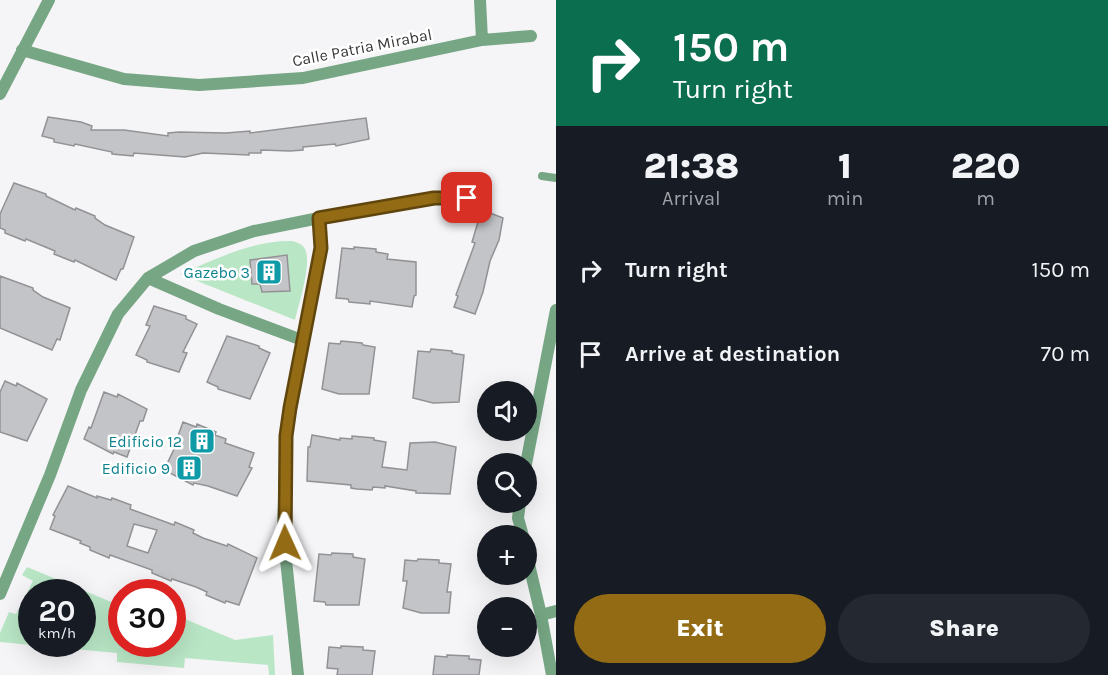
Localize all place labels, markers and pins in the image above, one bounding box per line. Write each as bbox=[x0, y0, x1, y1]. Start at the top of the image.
pin bbox=[441, 172, 492, 223]
building icon: Gazebo 3 bbox=[254, 257, 284, 287]
place label: Gazebo 3 bbox=[184, 263, 250, 282]
building icon: Edificio 12 bbox=[187, 426, 217, 456]
place label: Edificio 12 bbox=[108, 432, 182, 451]
building icon: Edificio 9 bbox=[174, 453, 204, 483]
place label: Edificio 9 bbox=[102, 459, 170, 478]

